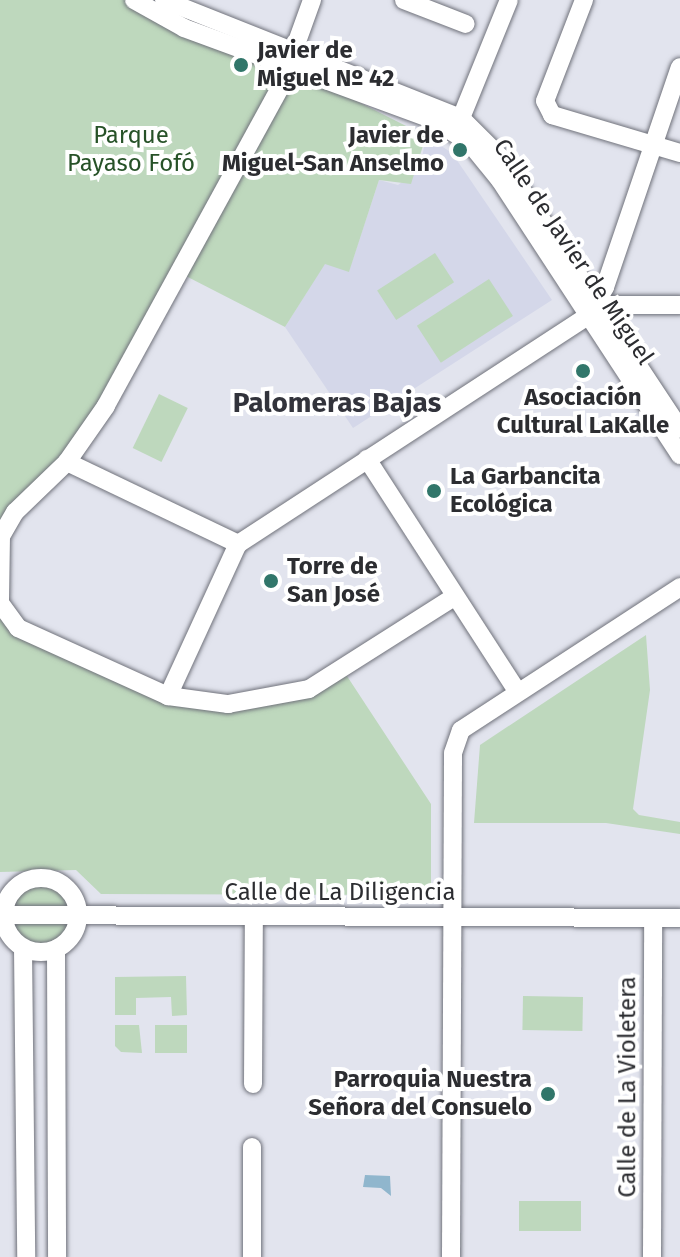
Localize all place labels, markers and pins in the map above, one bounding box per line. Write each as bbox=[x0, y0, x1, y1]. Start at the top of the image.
place label: Javier de Miguel Nº 42 bbox=[257, 37, 394, 93]
marker: Javier de Miguel Nº 42 bbox=[232, 56, 250, 74]
place label: Javier de Miguel-San Anselmo bbox=[222, 122, 444, 178]
marker: Javier de Miguel-San Anselmo bbox=[451, 141, 469, 159]
marker: Asociación Cultural LaKalle bbox=[574, 362, 592, 380]
place label: Asociación Cultural LaKalle bbox=[497, 384, 669, 440]
place label: La Garbancita Ecológica bbox=[450, 463, 601, 519]
marker: La Garbancita Ecológica bbox=[425, 482, 443, 500]
place label: Torre de San José bbox=[287, 553, 380, 609]
marker: Torre de San José bbox=[262, 572, 280, 590]
place label: Parroquia Nuestra Señora del Consuelo bbox=[308, 1066, 532, 1122]
marker: Parroquia Nuestra Señora del Consuelo bbox=[539, 1085, 557, 1103]

